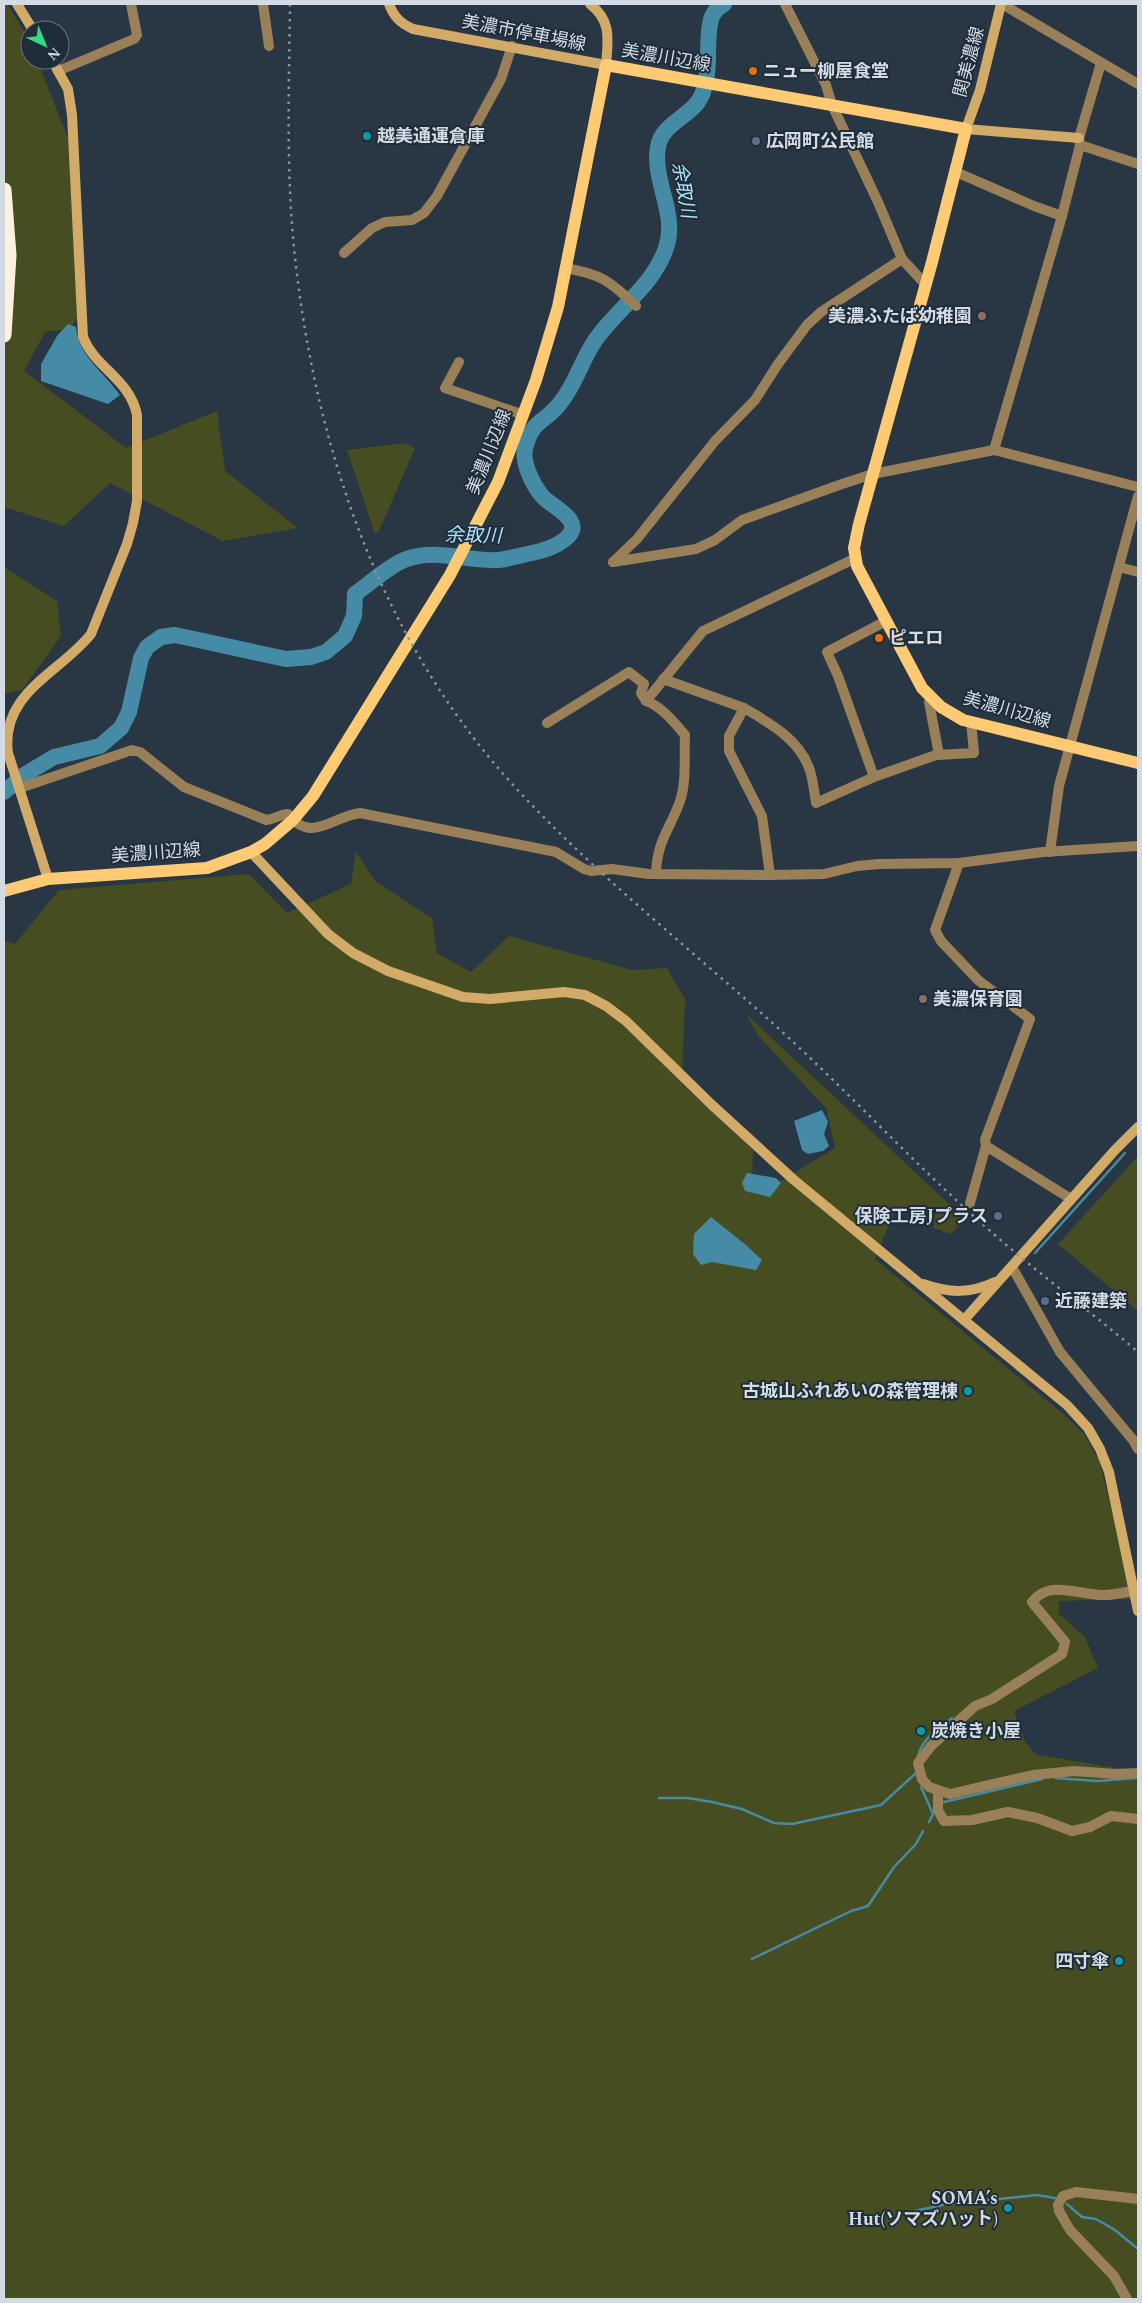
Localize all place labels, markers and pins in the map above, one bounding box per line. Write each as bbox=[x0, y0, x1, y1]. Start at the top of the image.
place label: ニュー柳屋食堂 bbox=[763, 58, 889, 85]
marker: ニュー柳屋食堂 bbox=[747, 65, 759, 77]
place label: 越美通運倉庫 bbox=[377, 123, 485, 150]
place label: 広岡町公民館 bbox=[766, 128, 874, 155]
marker: 越美通運倉庫 bbox=[361, 130, 373, 142]
marker: 広岡町公民館 bbox=[750, 135, 762, 147]
place label: 美濃ふたば幼稚園 bbox=[828, 303, 972, 330]
marker: 美濃ふたば幼稚園 bbox=[976, 310, 988, 322]
place label: ピエロ bbox=[889, 625, 943, 652]
marker: ピエロ bbox=[873, 632, 885, 644]
place label: 美濃保育園 bbox=[933, 986, 1023, 1013]
marker: 美濃保育園 bbox=[917, 993, 929, 1005]
place label: 保険工房Jプラス bbox=[855, 1203, 988, 1230]
marker: 保険工房Jプラス bbox=[992, 1210, 1004, 1222]
place label: 近藤建築 bbox=[1055, 1288, 1127, 1315]
marker: 近藤建築 bbox=[1039, 1295, 1051, 1307]
place label: 古城山ふれあいの森管理棟 bbox=[742, 1378, 958, 1405]
marker: 古城山ふれあいの森管理棟 bbox=[962, 1385, 974, 1397]
place label: 炭焼き小屋 bbox=[931, 1718, 1021, 1745]
marker: 炭焼き小屋 bbox=[915, 1725, 927, 1737]
place label: 四寸傘 bbox=[1055, 1948, 1109, 1975]
marker: 四寸傘 bbox=[1113, 1955, 1125, 1967]
place label: SOMA’s Hut(ソマズハット) bbox=[848, 2185, 998, 2233]
marker: SOMA’s Hut(ソマズハット) bbox=[1002, 2202, 1014, 2214]

